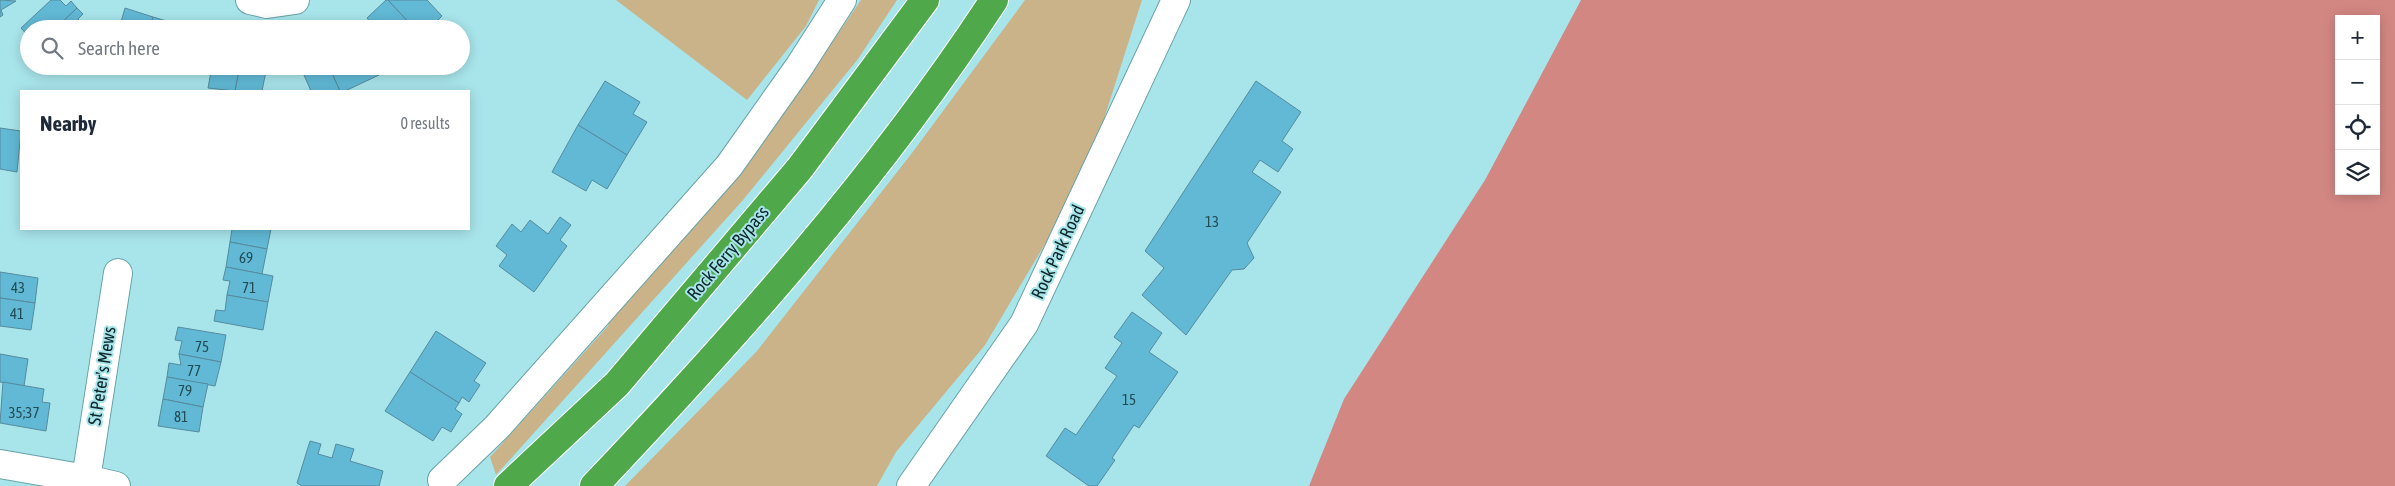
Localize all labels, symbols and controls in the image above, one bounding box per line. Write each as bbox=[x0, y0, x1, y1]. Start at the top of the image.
map controls bbox=[2335, 15, 2380, 195]
button: + bbox=[2335, 15, 2380, 60]
search box bbox=[20, 20, 470, 75]
icon: search bbox=[38, 34, 66, 62]
text: Search here bbox=[78, 37, 160, 59]
button: − bbox=[2335, 60, 2380, 105]
button: locate bbox=[2335, 105, 2380, 150]
text: Nearby bbox=[40, 111, 96, 135]
text: 0 results bbox=[400, 114, 450, 132]
button: layers bbox=[2335, 150, 2380, 195]
street label: Rock Park Road bbox=[1027, 201, 1088, 302]
street label: Rock Ferry Bypass bbox=[682, 202, 773, 304]
house number: 13 bbox=[1205, 213, 1219, 230]
house number: 69 bbox=[239, 249, 253, 266]
house number: 43 bbox=[11, 279, 25, 296]
house number: 71 bbox=[242, 279, 256, 296]
house number: 41 bbox=[10, 305, 24, 322]
street label: St Peter's Mews bbox=[83, 325, 120, 427]
house number: 75 bbox=[195, 338, 209, 355]
house number: 77 bbox=[187, 362, 201, 379]
house number: 79 bbox=[178, 382, 192, 399]
house number: 15 bbox=[1122, 391, 1136, 408]
house number: 35;37 bbox=[9, 404, 39, 421]
house number: 81 bbox=[174, 408, 188, 425]

